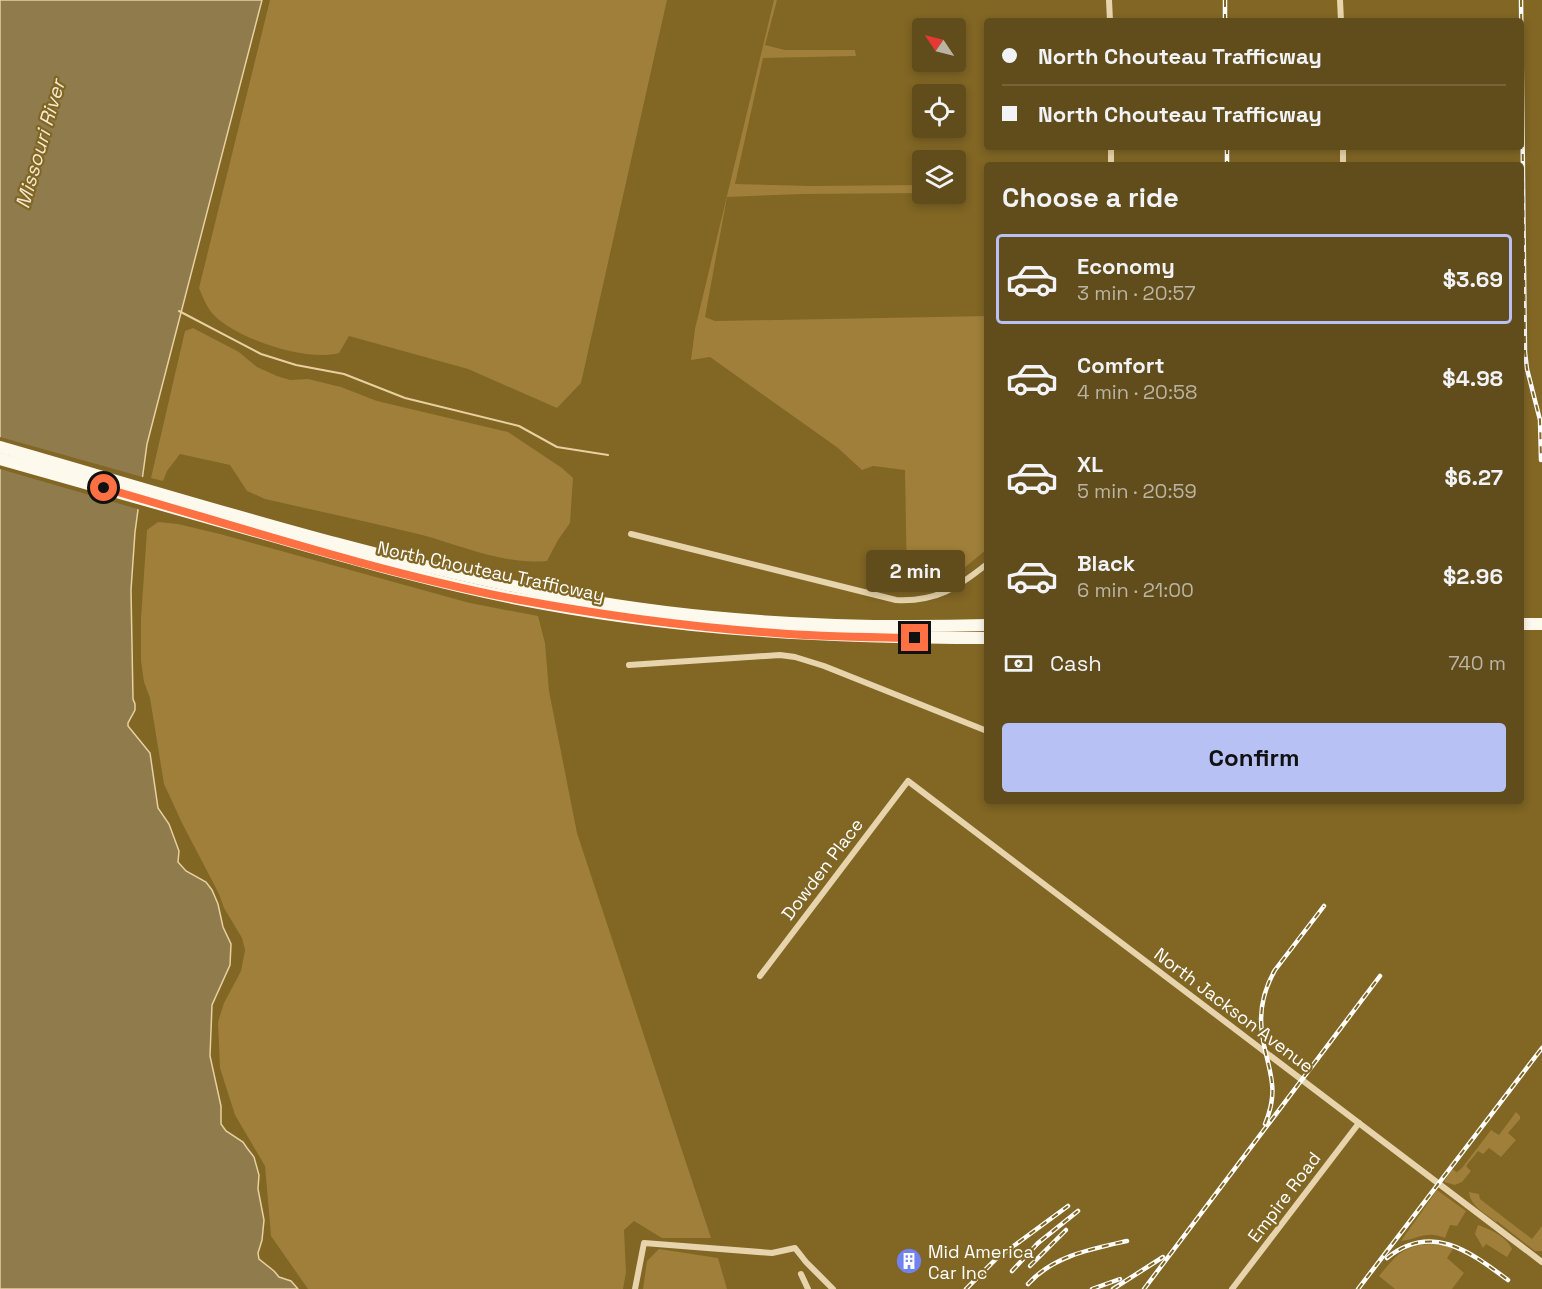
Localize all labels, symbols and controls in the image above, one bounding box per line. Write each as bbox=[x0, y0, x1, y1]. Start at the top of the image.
north arrow bbox=[912, 18, 966, 72]
map controls bbox=[912, 18, 966, 204]
text: North Chouteau Trafficway bbox=[1038, 42, 1322, 70]
water label: Missouri River bbox=[9, 74, 71, 211]
button: locate bbox=[912, 84, 966, 138]
text: North Chouteau Trafficway bbox=[1038, 100, 1322, 128]
button: layers bbox=[912, 150, 966, 204]
text: Choose a ride bbox=[1002, 180, 1179, 215]
icon: car bbox=[1005, 252, 1059, 306]
text: Economy bbox=[1077, 252, 1175, 280]
text: $3.69 bbox=[1443, 265, 1503, 293]
text: 3 min · 20:57 bbox=[1077, 280, 1196, 306]
icon: car bbox=[1005, 351, 1059, 405]
text: Comfort bbox=[1077, 351, 1165, 379]
text: $4.98 bbox=[1442, 364, 1503, 392]
text: 4 min · 20:58 bbox=[1077, 379, 1197, 405]
icon: car bbox=[1005, 450, 1059, 504]
text: XL bbox=[1077, 450, 1103, 478]
text: $6.27 bbox=[1445, 463, 1503, 491]
route start bbox=[90, 474, 117, 501]
text: 5 min · 20:59 bbox=[1077, 478, 1197, 504]
street label: North Chouteau Trafficway bbox=[375, 536, 607, 606]
icon: car bbox=[1005, 549, 1059, 603]
text: Black bbox=[1077, 549, 1135, 577]
callout: 2 min bbox=[866, 551, 964, 593]
text: 2 min bbox=[890, 558, 941, 584]
text: $2.96 bbox=[1443, 562, 1503, 590]
text: 6 min · 21:00 bbox=[1077, 577, 1194, 603]
route end bbox=[901, 624, 928, 651]
icon: cash bbox=[1002, 647, 1035, 680]
text: Cash bbox=[1050, 649, 1102, 677]
text: 740 m bbox=[1448, 650, 1506, 676]
button: Confirm bbox=[1002, 723, 1506, 792]
street label: Dowden Place bbox=[776, 813, 868, 925]
street label: North Jackson Avenue bbox=[1150, 942, 1318, 1078]
street label: Empire Road bbox=[1242, 1147, 1326, 1247]
place label: Mid America Car Inc bbox=[928, 1240, 1034, 1284]
building icon: Mid America Car Inc bbox=[894, 1246, 924, 1276]

